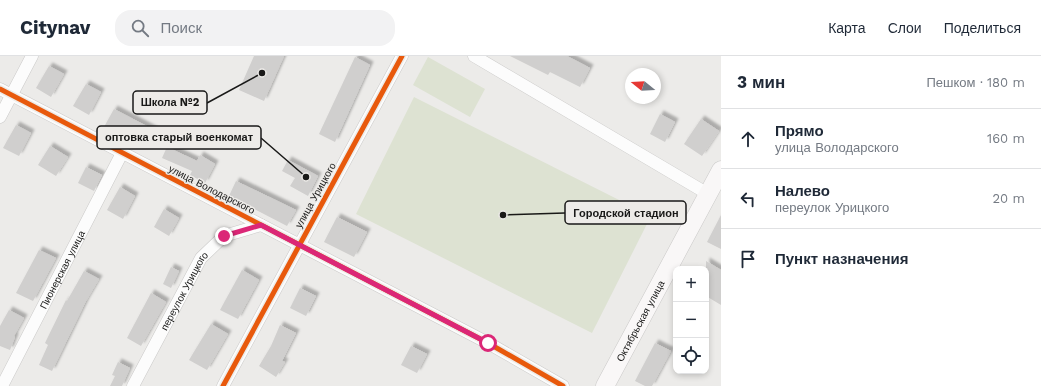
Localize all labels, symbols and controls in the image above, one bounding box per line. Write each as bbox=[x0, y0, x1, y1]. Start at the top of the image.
search box bbox=[115, 10, 395, 46]
text: Citynav bbox=[20, 16, 91, 39]
icon: search bbox=[129, 17, 151, 39]
text: Поиск bbox=[161, 19, 202, 37]
text: Карта bbox=[828, 20, 866, 36]
text: Слои bbox=[888, 20, 922, 36]
text: Поделиться bbox=[944, 20, 1021, 36]
north arrow bbox=[625, 68, 661, 104]
text: 3 мин bbox=[737, 72, 785, 92]
text: Пешком · 180 m bbox=[926, 75, 1025, 90]
callout: Школа №2 bbox=[133, 91, 207, 114]
text: Школа №2 bbox=[141, 96, 200, 109]
text: Прямо bbox=[775, 122, 824, 140]
callout: оптовка старый военкомат bbox=[97, 126, 261, 149]
icon: ahead bbox=[737, 128, 759, 150]
text: оптовка старый военкомат bbox=[105, 131, 254, 144]
text: 160 m bbox=[987, 131, 1025, 146]
text: улица Володарского bbox=[775, 140, 899, 155]
street label: улица Урицкого bbox=[293, 160, 338, 230]
street label: улица Володарского bbox=[167, 163, 257, 216]
text: Налево bbox=[775, 182, 830, 200]
icon: left bbox=[737, 188, 759, 210]
text: 20 m bbox=[993, 191, 1025, 206]
text: переулок Урицкого bbox=[775, 200, 889, 215]
callout: Городской стадион bbox=[565, 201, 686, 224]
text: Городской стадион bbox=[573, 207, 679, 220]
route end bbox=[215, 227, 233, 245]
street label: Пионерская улица bbox=[38, 228, 87, 311]
icon: arrive bbox=[737, 248, 759, 270]
street label: переулок Урицкого bbox=[159, 249, 211, 332]
text: Пункт назначения bbox=[775, 250, 908, 268]
map controls bbox=[673, 266, 709, 374]
button: + bbox=[673, 266, 709, 302]
street label: Октябрьская улица bbox=[614, 278, 667, 363]
button: − bbox=[673, 302, 709, 338]
route start bbox=[479, 334, 497, 352]
button: locate bbox=[673, 338, 709, 374]

